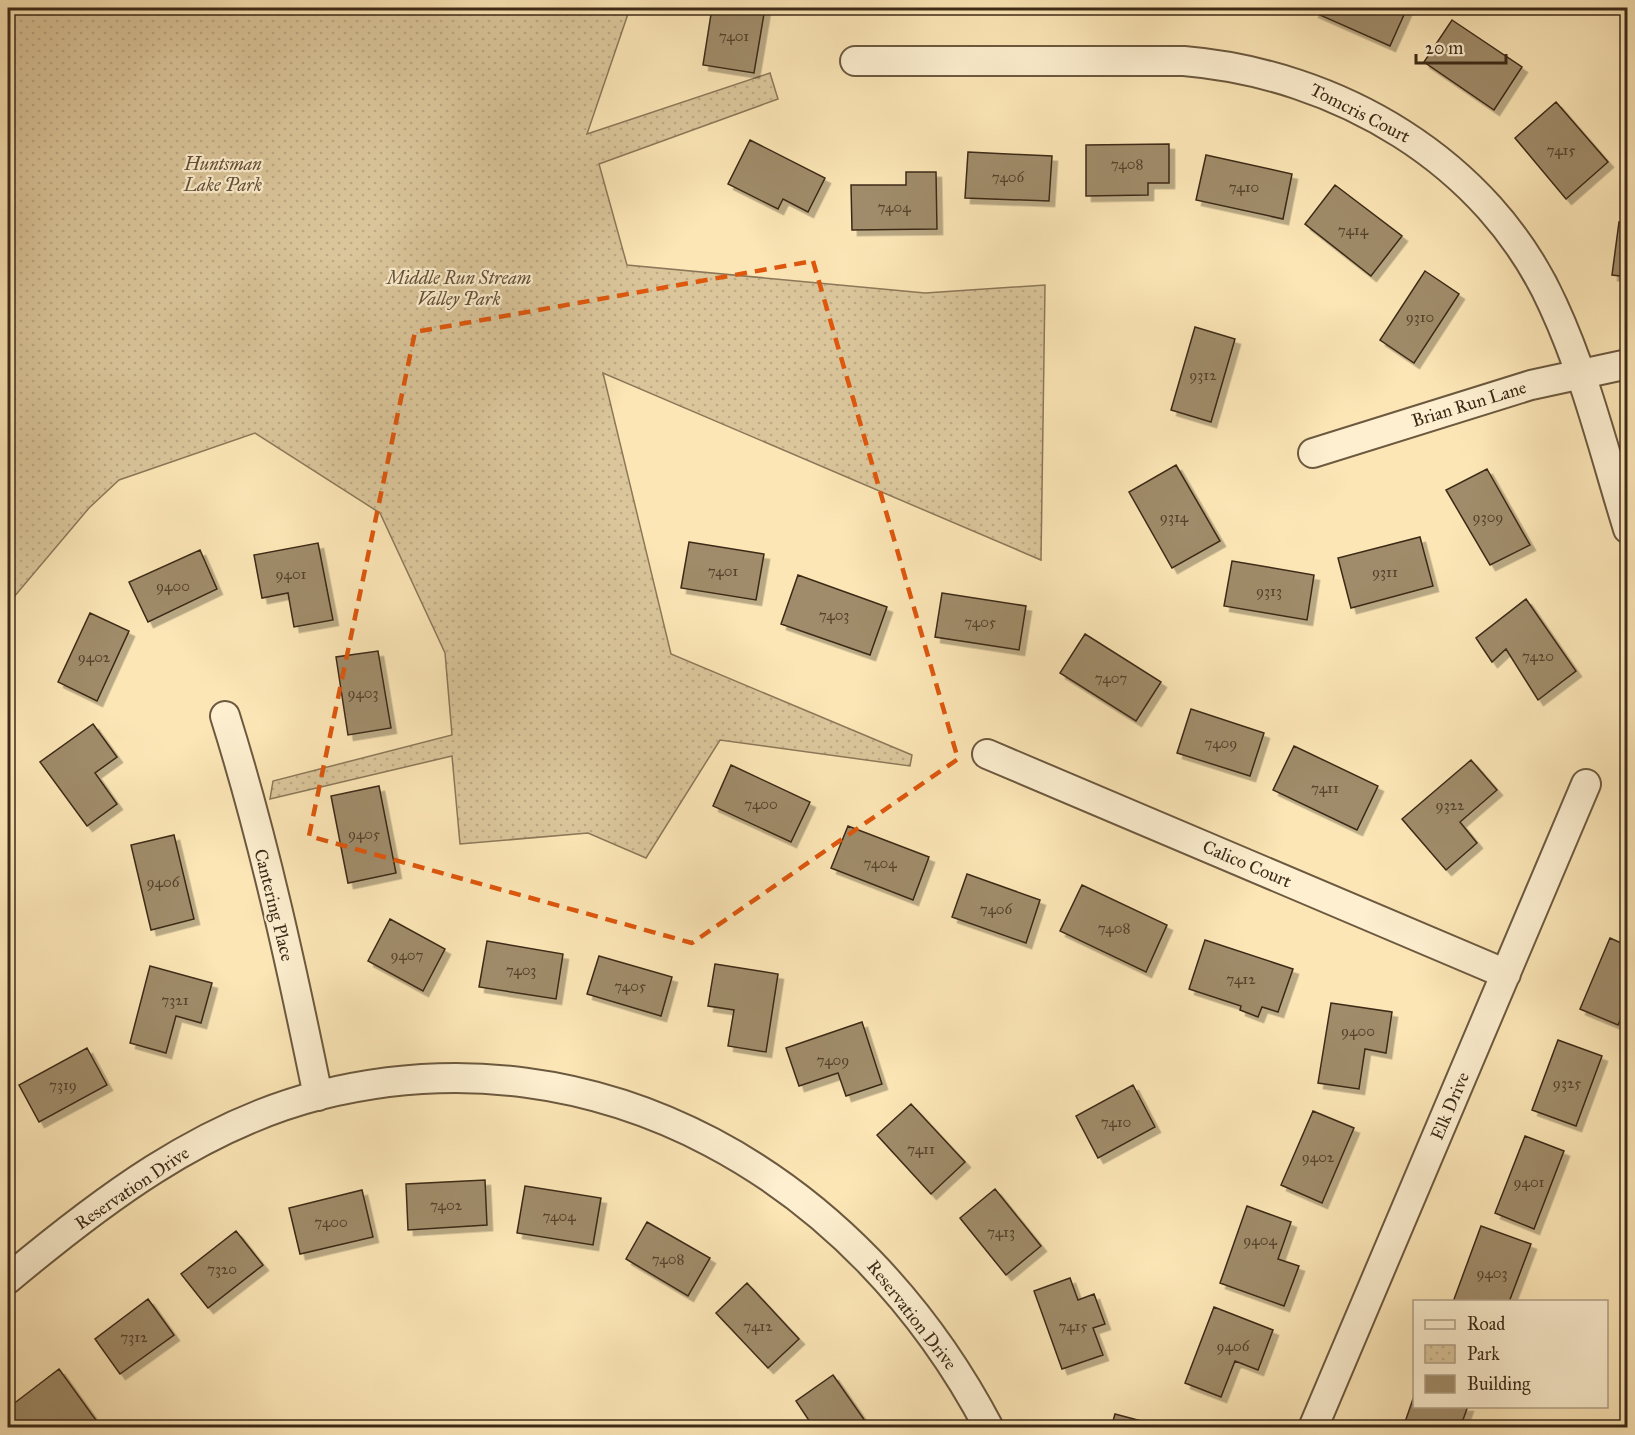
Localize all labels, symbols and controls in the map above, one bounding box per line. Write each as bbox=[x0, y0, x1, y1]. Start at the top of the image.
house number: 7401 bbox=[719, 27, 749, 45]
scale bar bbox=[1416, 27, 1506, 65]
text: 20 m bbox=[1425, 37, 1463, 59]
street label: Tomcris Court bbox=[1306, 78, 1414, 148]
house number: 7415 bbox=[1547, 141, 1575, 159]
park label: Huntsman Lake Park bbox=[183, 153, 262, 196]
house number: 7408 bbox=[1111, 155, 1143, 173]
house number: 7406 bbox=[992, 168, 1026, 186]
house number: 7410 bbox=[1229, 178, 1259, 196]
house number: 7404 bbox=[877, 198, 911, 216]
house number: 7414 bbox=[1338, 221, 1369, 239]
park label: Middle Run Stream Valley Park bbox=[385, 267, 532, 310]
house number: 9310 bbox=[1406, 308, 1434, 326]
house number: 9312 bbox=[1189, 366, 1217, 384]
street label: Brian Run Lane bbox=[1409, 376, 1529, 432]
house number: 9314 bbox=[1160, 508, 1189, 526]
house number: 9309 bbox=[1473, 508, 1503, 526]
house number: 7401 bbox=[708, 562, 738, 580]
house number: 9311 bbox=[1372, 563, 1398, 581]
house number: 9401 bbox=[276, 565, 307, 583]
house number: 9400 bbox=[156, 577, 190, 595]
house number: 9313 bbox=[1256, 582, 1282, 600]
house number: 7403 bbox=[819, 606, 849, 624]
house number: 7405 bbox=[964, 613, 996, 631]
house number: 7420 bbox=[1522, 647, 1554, 665]
house number: 9402 bbox=[78, 648, 111, 666]
house number: 7407 bbox=[1095, 669, 1127, 687]
house number: 9403 bbox=[347, 684, 379, 702]
house number: 7409 bbox=[1205, 734, 1237, 752]
house number: 7411 bbox=[1311, 779, 1339, 797]
house number: 7400 bbox=[744, 795, 778, 813]
house number: 9322 bbox=[1436, 796, 1465, 814]
house number: 9405 bbox=[348, 825, 380, 843]
street label: Calico Court bbox=[1199, 835, 1295, 893]
street label: Cantering Place bbox=[248, 847, 299, 964]
house number: 7404 bbox=[863, 854, 897, 872]
house number: 9406 bbox=[147, 873, 181, 891]
house number: 7406 bbox=[980, 900, 1014, 918]
house number: 7408 bbox=[1098, 919, 1130, 937]
house number: 9407 bbox=[390, 946, 424, 964]
house number: 7403 bbox=[506, 961, 536, 979]
house number: 7412 bbox=[1226, 970, 1256, 988]
house number: 7405 bbox=[614, 977, 646, 995]
house number: 7321 bbox=[161, 991, 189, 1009]
house number: 9400 bbox=[1341, 1022, 1375, 1040]
house number: 7409 bbox=[817, 1051, 849, 1069]
street label: Elk Drive bbox=[1426, 1069, 1474, 1143]
house number: 9325 bbox=[1553, 1074, 1581, 1092]
house number: 7319 bbox=[49, 1076, 77, 1094]
house number: 7410 bbox=[1101, 1113, 1131, 1131]
house number: 7411 bbox=[907, 1140, 935, 1158]
street label: Reservation Drive bbox=[71, 1142, 193, 1234]
house number: 9402 bbox=[1302, 1148, 1335, 1166]
house number: 9401 bbox=[1514, 1173, 1545, 1191]
house number: 7402 bbox=[430, 1196, 463, 1214]
house number: 7404 bbox=[542, 1207, 576, 1225]
house number: 7400 bbox=[314, 1213, 348, 1231]
house number: 7413 bbox=[987, 1223, 1015, 1241]
house number: 9404 bbox=[1243, 1231, 1277, 1249]
house number: 7408 bbox=[652, 1250, 684, 1268]
street label: Reservation Drive bbox=[862, 1256, 962, 1374]
house number: 7320 bbox=[207, 1260, 237, 1278]
house number: 9403 bbox=[1476, 1264, 1508, 1282]
legend bbox=[1413, 1300, 1608, 1408]
text: Road bbox=[1467, 1313, 1505, 1335]
house number: 7412 bbox=[743, 1317, 773, 1335]
house number: 7415 bbox=[1059, 1317, 1087, 1335]
house number: 7312 bbox=[120, 1328, 148, 1346]
house number: 9406 bbox=[1217, 1337, 1251, 1355]
text: Park bbox=[1467, 1343, 1500, 1365]
text: Building bbox=[1467, 1373, 1531, 1396]

